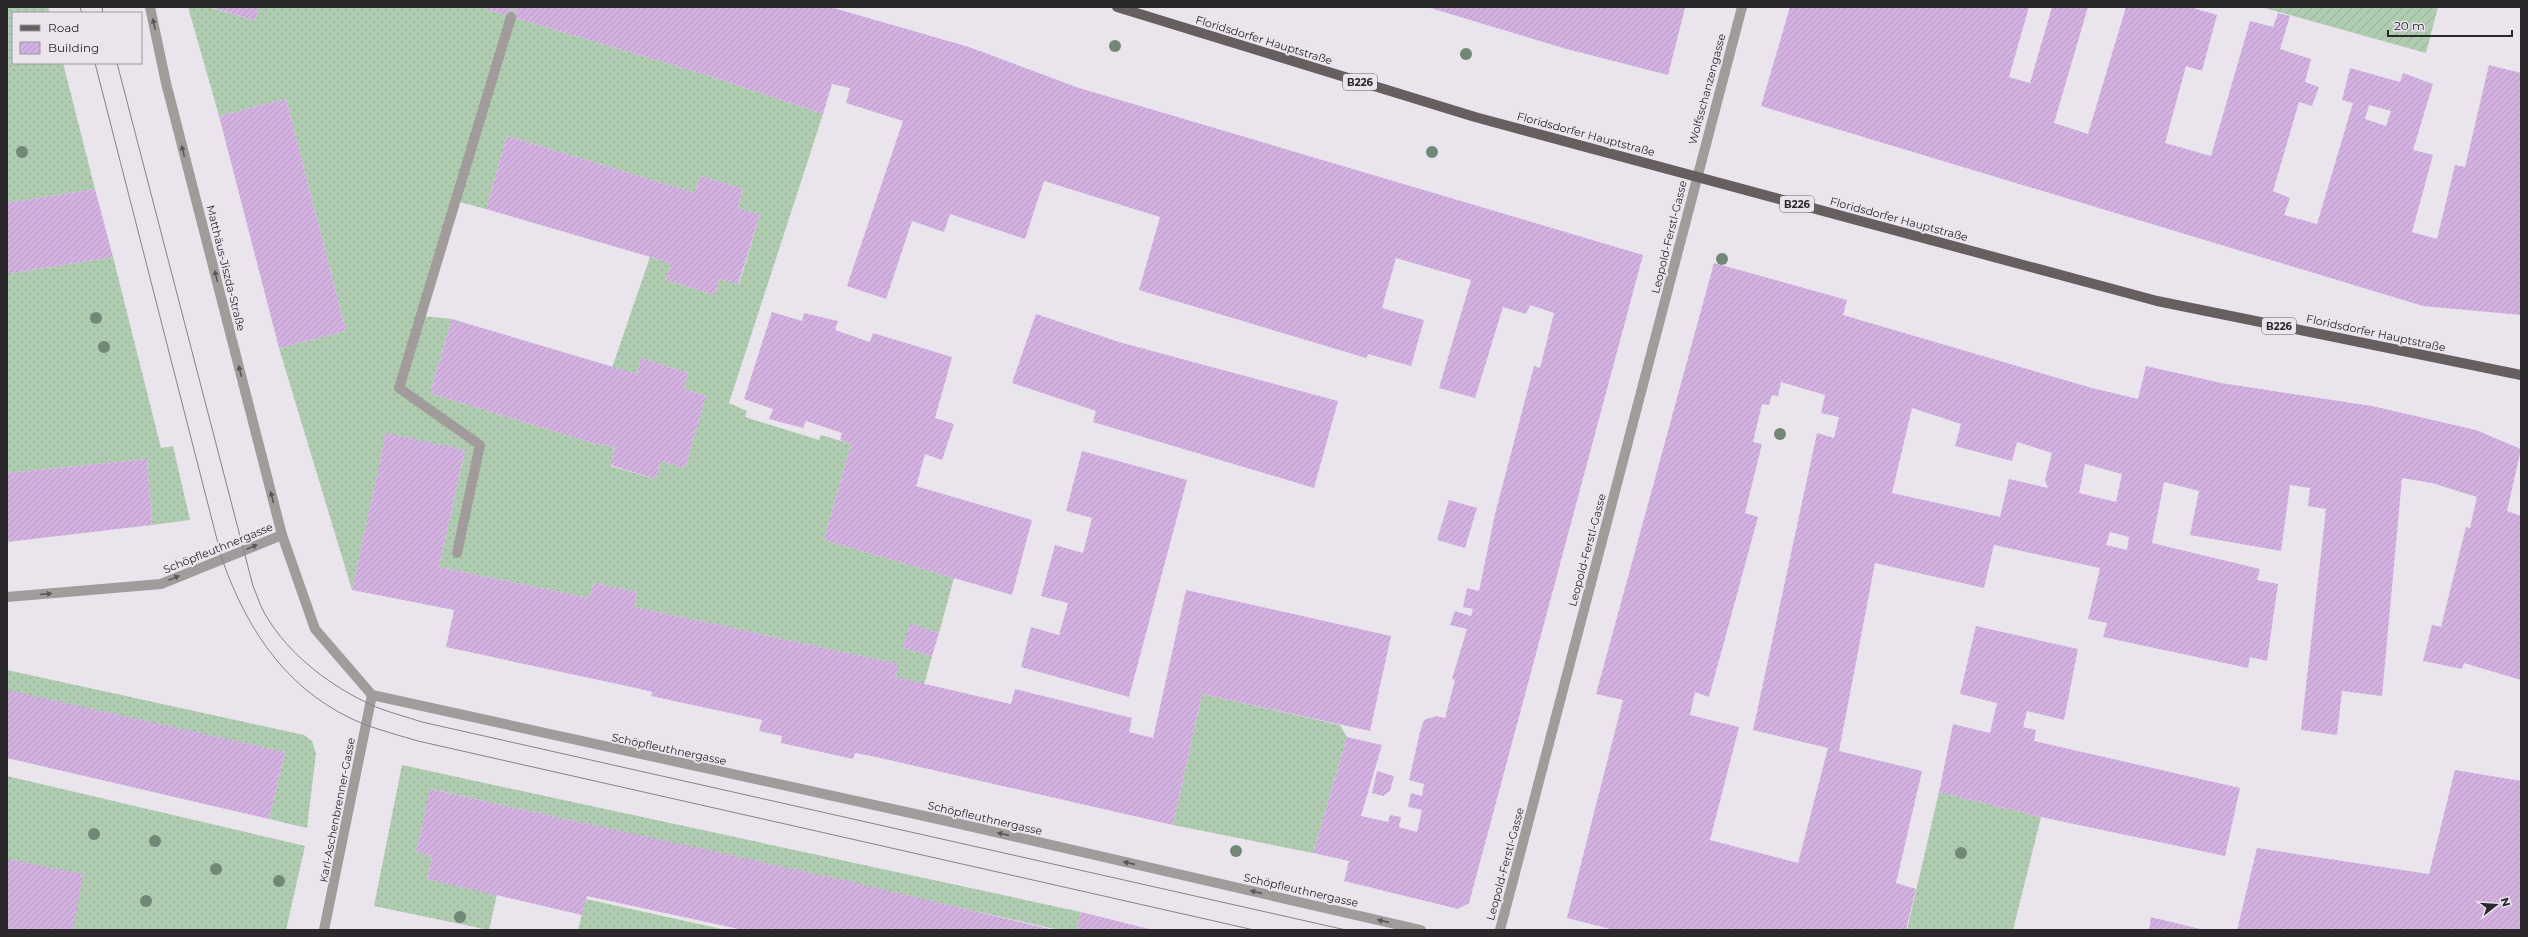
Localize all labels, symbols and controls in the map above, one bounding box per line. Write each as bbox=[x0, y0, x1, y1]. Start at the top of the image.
legend bbox=[12, 12, 142, 64]
scale bar bbox=[2388, 12, 2512, 38]
street label: Floridsdorfer Hauptstraße bbox=[1194, 13, 1334, 68]
one-way arrow bbox=[150, 18, 156, 30]
text: 20 m bbox=[2394, 18, 2425, 33]
text: Road bbox=[48, 20, 79, 35]
street label: Wolfsschanzengasse bbox=[1685, 32, 1729, 146]
text: Building bbox=[48, 40, 99, 55]
road number: B226 bbox=[1343, 74, 1377, 90]
street label: Floridsdorfer Hauptstraße bbox=[1515, 109, 1657, 159]
one-way arrow bbox=[180, 144, 186, 157]
street label: Leopold-Ferstl-Gasse bbox=[1648, 179, 1690, 295]
street label: Floridsdorfer Hauptstraße bbox=[1828, 194, 1970, 244]
road number: B226 bbox=[1780, 196, 1814, 212]
street label: Matthäus-Jiszda-Straße bbox=[204, 204, 249, 333]
one-way arrow bbox=[212, 270, 218, 283]
street label: Floridsdorfer Hauptstraße bbox=[2305, 311, 2447, 355]
road number: B226 bbox=[2262, 318, 2296, 334]
one-way arrow bbox=[237, 365, 243, 377]
one-way arrow bbox=[269, 491, 275, 503]
street label: Leopold-Ferstl-Gasse bbox=[1565, 492, 1609, 608]
street label: Schöpfleuthnergasse bbox=[161, 519, 275, 576]
one-way arrow bbox=[246, 543, 258, 549]
one-way arrow bbox=[169, 575, 181, 581]
one-way arrow bbox=[40, 590, 52, 597]
street label: Schöpfleuthnergasse bbox=[610, 730, 728, 768]
street label: Karl-Aschenbrenner-Gasse bbox=[316, 736, 358, 884]
street label: Schöpfleuthnergasse bbox=[926, 798, 1044, 838]
street label: Leopold-Ferstl-Gasse bbox=[1483, 806, 1527, 922]
one-way arrow bbox=[997, 830, 1009, 836]
one-way arrow bbox=[1123, 859, 1136, 865]
street label: Schöpfleuthnergasse bbox=[1242, 870, 1360, 910]
north arrow bbox=[2476, 885, 2516, 925]
one-way arrow bbox=[1250, 889, 1262, 895]
text: N bbox=[2498, 896, 2514, 908]
one-way arrow bbox=[1377, 918, 1389, 924]

